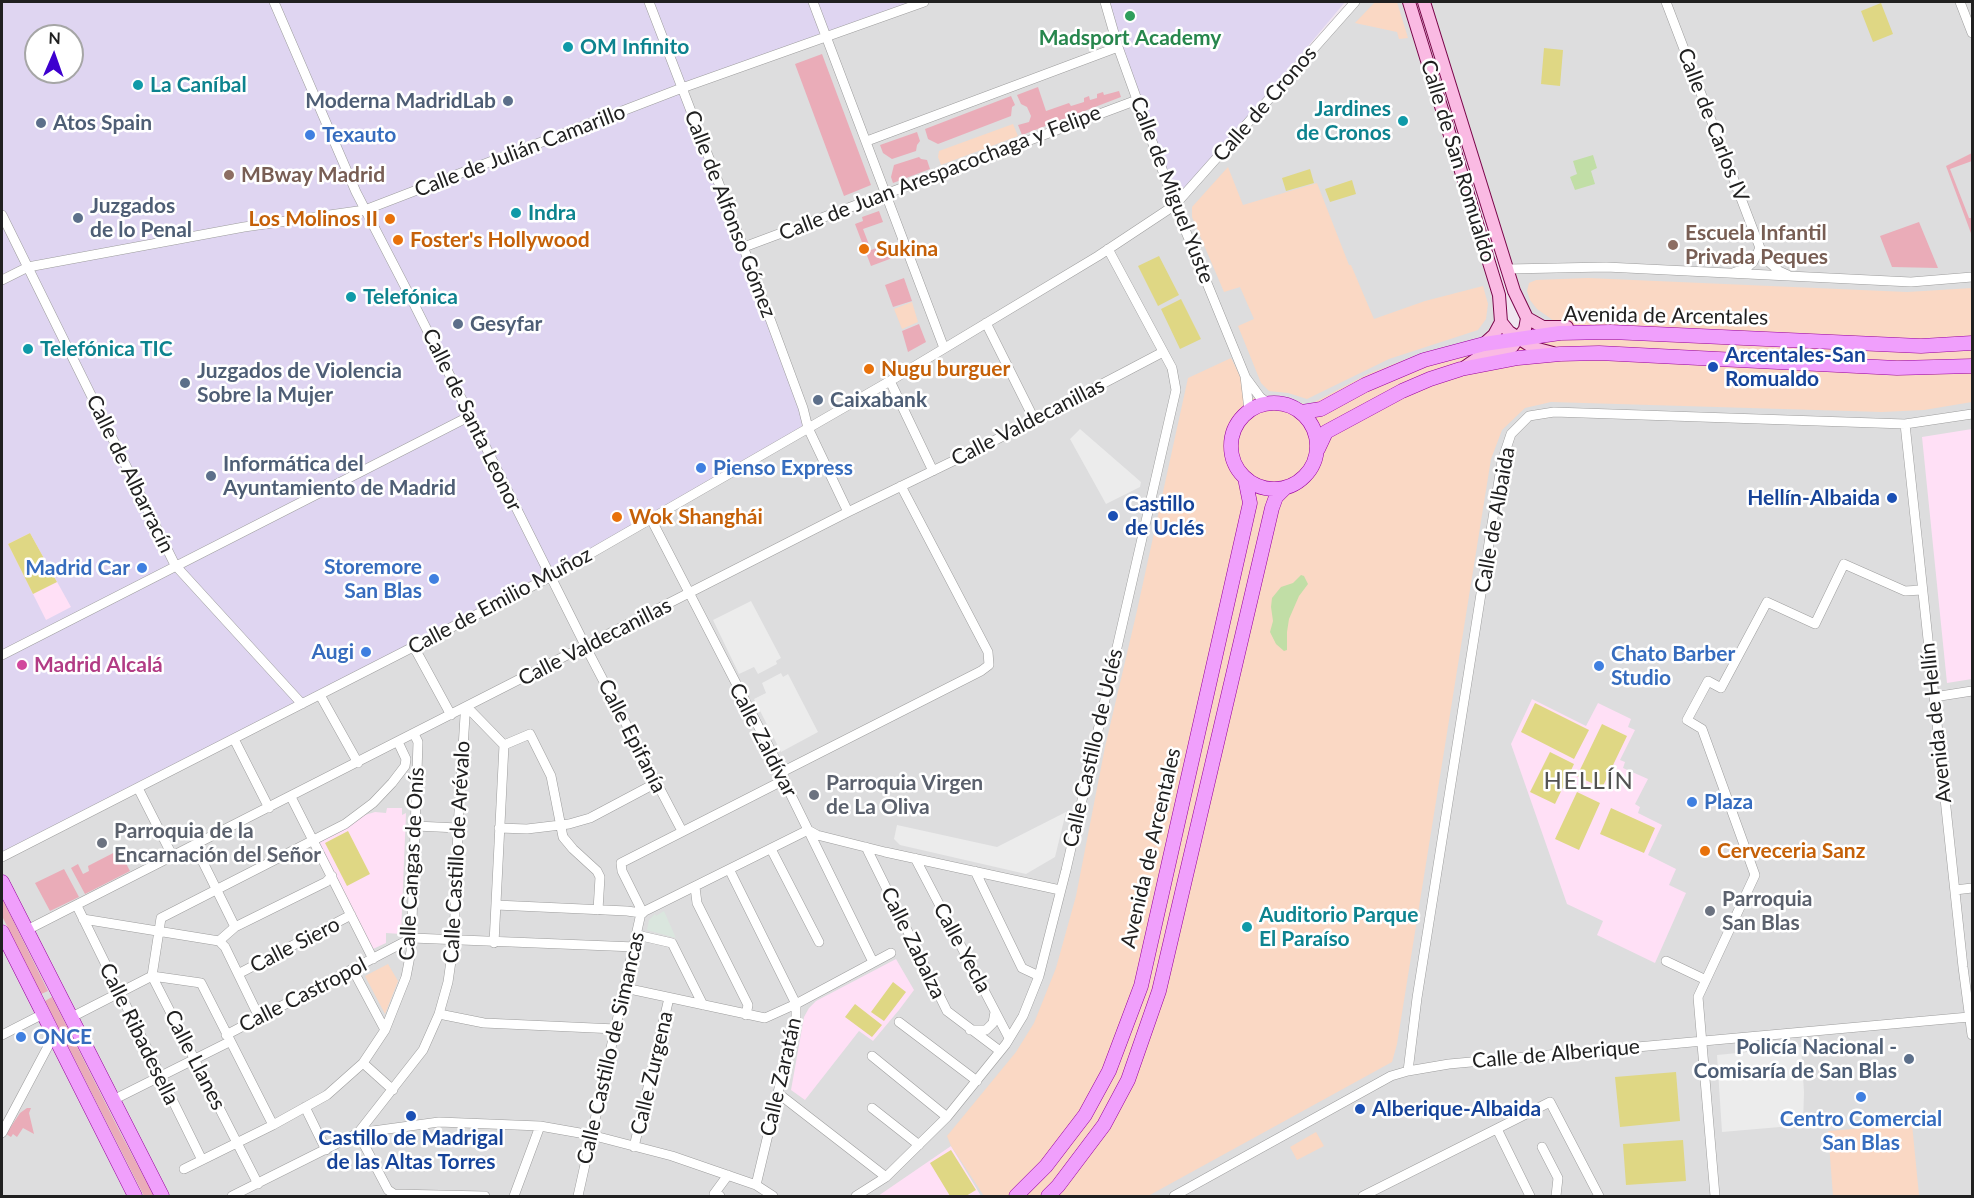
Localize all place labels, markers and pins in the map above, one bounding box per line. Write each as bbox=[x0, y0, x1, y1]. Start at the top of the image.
marker: Madsport Academy bbox=[1123, 9, 1137, 23]
place label: Madsport Academy bbox=[1039, 25, 1221, 51]
place label: OM Infinito bbox=[580, 34, 689, 60]
marker: OM Infinito bbox=[561, 40, 575, 54]
place label: La Caníbal bbox=[150, 72, 247, 98]
marker: La Caníbal bbox=[131, 78, 145, 92]
place label: Moderna MadridLab bbox=[305, 88, 496, 114]
marker: Moderna MadridLab bbox=[501, 94, 515, 108]
place label: Jardines de Cronos bbox=[1296, 96, 1391, 146]
place label: Atos Spain bbox=[53, 110, 152, 136]
marker: Jardines de Cronos bbox=[1396, 114, 1410, 128]
marker: Atos Spain bbox=[34, 116, 48, 130]
place label: Texauto bbox=[322, 122, 396, 148]
marker: Texauto bbox=[303, 128, 317, 142]
place label: MBway Madrid bbox=[241, 162, 385, 188]
marker: MBway Madrid bbox=[222, 168, 236, 182]
place label: Juzgados de lo Penal bbox=[90, 193, 192, 243]
place label: Indra bbox=[528, 200, 576, 226]
place label: Los Molinos II bbox=[248, 206, 378, 232]
marker: Indra bbox=[509, 206, 523, 220]
marker: Juzgados de lo Penal bbox=[71, 211, 85, 225]
marker: Los Molinos II bbox=[383, 212, 397, 226]
place label: Escuela Infantil Privada Peques bbox=[1685, 220, 1828, 270]
place label: Foster's Hollywood bbox=[410, 227, 590, 253]
marker: Foster's Hollywood bbox=[391, 233, 405, 247]
place label: Sukina bbox=[876, 236, 938, 262]
marker: Escuela Infantil Privada Peques bbox=[1666, 238, 1680, 252]
marker: Sukina bbox=[857, 242, 871, 256]
place label: Telefónica bbox=[363, 284, 458, 310]
marker: Telefónica bbox=[344, 290, 358, 304]
place label: Gesyfar bbox=[470, 311, 542, 337]
marker: Gesyfar bbox=[451, 317, 465, 331]
place label: Telefónica TIC bbox=[40, 336, 173, 362]
marker: Telefónica TIC bbox=[21, 342, 35, 356]
place label: Arcentales-San Romualdo bbox=[1725, 342, 1866, 392]
place label: Nugu burguer bbox=[881, 356, 1010, 382]
place label: Juzgados de Violencia Sobre la Mujer bbox=[197, 358, 402, 408]
marker: Arcentales-San Romualdo bbox=[1706, 360, 1720, 374]
marker: Nugu burguer bbox=[862, 362, 876, 376]
marker: Juzgados de Violencia Sobre la Mujer bbox=[178, 376, 192, 390]
place label: Caixabank bbox=[830, 387, 927, 413]
marker: Caixabank bbox=[811, 393, 825, 407]
place label: Informática del Ayuntamiento de Madrid bbox=[223, 451, 456, 501]
place label: Pienso Express bbox=[713, 455, 853, 481]
marker: Pienso Express bbox=[694, 461, 708, 475]
marker: Informática del Ayuntamiento de Madrid bbox=[204, 469, 218, 483]
place label: Hellín-Albaida bbox=[1747, 485, 1880, 511]
place label: Castillo de Uclés bbox=[1125, 491, 1204, 541]
marker: Hellín-Albaida bbox=[1885, 491, 1899, 505]
place label: Wok Shanghái bbox=[629, 504, 763, 530]
marker: Castillo de Uclés bbox=[1106, 509, 1120, 523]
marker: Wok Shanghái bbox=[610, 510, 624, 524]
place label: Storemore San Blas bbox=[324, 554, 422, 604]
place label: Madrid Car bbox=[25, 555, 130, 581]
marker: Madrid Car bbox=[135, 561, 149, 575]
marker: Storemore San Blas bbox=[427, 572, 441, 586]
place label: Augi bbox=[311, 639, 354, 665]
place label: Chato Barber Studio bbox=[1611, 641, 1735, 691]
marker: Augi bbox=[359, 645, 373, 659]
place label: Madrid Alcalá bbox=[34, 652, 163, 678]
marker: Madrid Alcalá bbox=[15, 658, 29, 672]
marker: Chato Barber Studio bbox=[1592, 659, 1606, 673]
place label: Parroquia Virgen de La Oliva bbox=[826, 770, 983, 820]
marker: Parroquia Virgen de La Oliva bbox=[807, 788, 821, 802]
place label: Plaza bbox=[1704, 789, 1753, 815]
marker: Plaza bbox=[1685, 795, 1699, 809]
place label: Parroquia de la Encarnación del Señor bbox=[114, 818, 321, 868]
marker: Parroquia de la Encarnación del Señor bbox=[95, 836, 109, 850]
place label: Cerveceria Sanz bbox=[1717, 838, 1865, 864]
marker: Cerveceria Sanz bbox=[1698, 844, 1712, 858]
place label: Parroquia San Blas bbox=[1722, 886, 1813, 936]
place label: Auditorio Parque El Paraíso bbox=[1259, 902, 1418, 952]
marker: Parroquia San Blas bbox=[1703, 904, 1717, 918]
marker: Auditorio Parque El Paraíso bbox=[1240, 920, 1254, 934]
place label: ONCE bbox=[33, 1024, 92, 1050]
marker: ONCE bbox=[14, 1030, 28, 1044]
place label: Policía Nacional - Comisaría de San Blas bbox=[1694, 1034, 1897, 1084]
marker: Policía Nacional - Comisaría de San Blas bbox=[1902, 1052, 1916, 1066]
marker: Centro Comercial San Blas bbox=[1854, 1090, 1868, 1104]
place label: Alberique-Albaida bbox=[1372, 1096, 1541, 1122]
marker: Alberique-Albaida bbox=[1353, 1102, 1367, 1116]
place label: Centro Comercial San Blas bbox=[1780, 1106, 1942, 1156]
marker: Castillo de Madrigal de las Altas Torres bbox=[404, 1109, 418, 1123]
place label: Castillo de Madrigal de las Altas Torres bbox=[318, 1125, 504, 1175]

